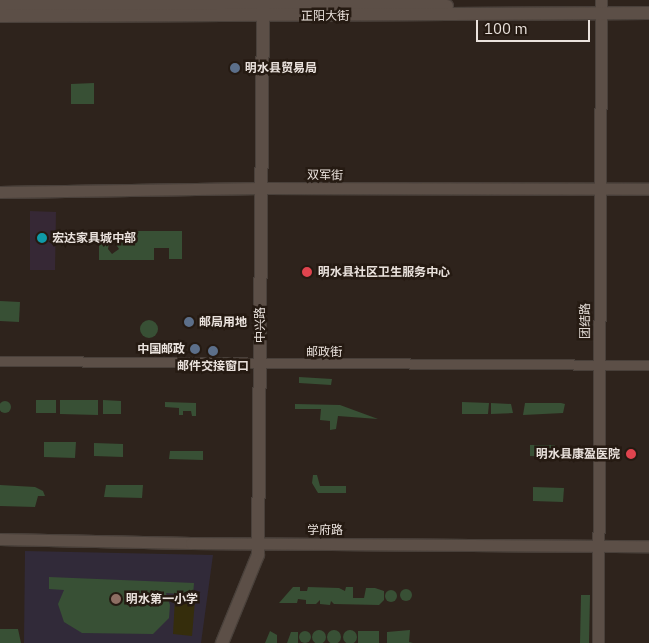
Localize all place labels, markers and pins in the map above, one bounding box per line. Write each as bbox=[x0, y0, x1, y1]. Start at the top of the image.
place label: 明水县贸易局 bbox=[245, 61, 317, 75]
marker: 明水县贸易局 bbox=[229, 62, 241, 74]
place label: 宏达家具城中部 bbox=[52, 231, 136, 245]
marker: 宏达家具城中部 bbox=[36, 232, 48, 244]
marker: 明水县社区卫生服务中心 bbox=[300, 265, 314, 279]
place label: 明水县社区卫生服务中心 bbox=[318, 265, 450, 279]
place label: 邮局用地 bbox=[199, 315, 247, 329]
marker: 邮局用地 bbox=[183, 316, 195, 328]
place label: 中国邮政 bbox=[137, 342, 185, 356]
marker: 中国邮政 bbox=[189, 343, 201, 355]
marker: 邮件交接窗口 bbox=[207, 345, 219, 357]
place label: 邮件交接窗口 bbox=[177, 359, 249, 373]
place label: 明水县康盈医院 bbox=[536, 447, 620, 461]
marker: 明水县康盈医院 bbox=[624, 447, 638, 461]
place label: 明水第一小学 bbox=[126, 592, 198, 606]
marker: 明水第一小学 bbox=[110, 593, 122, 605]

